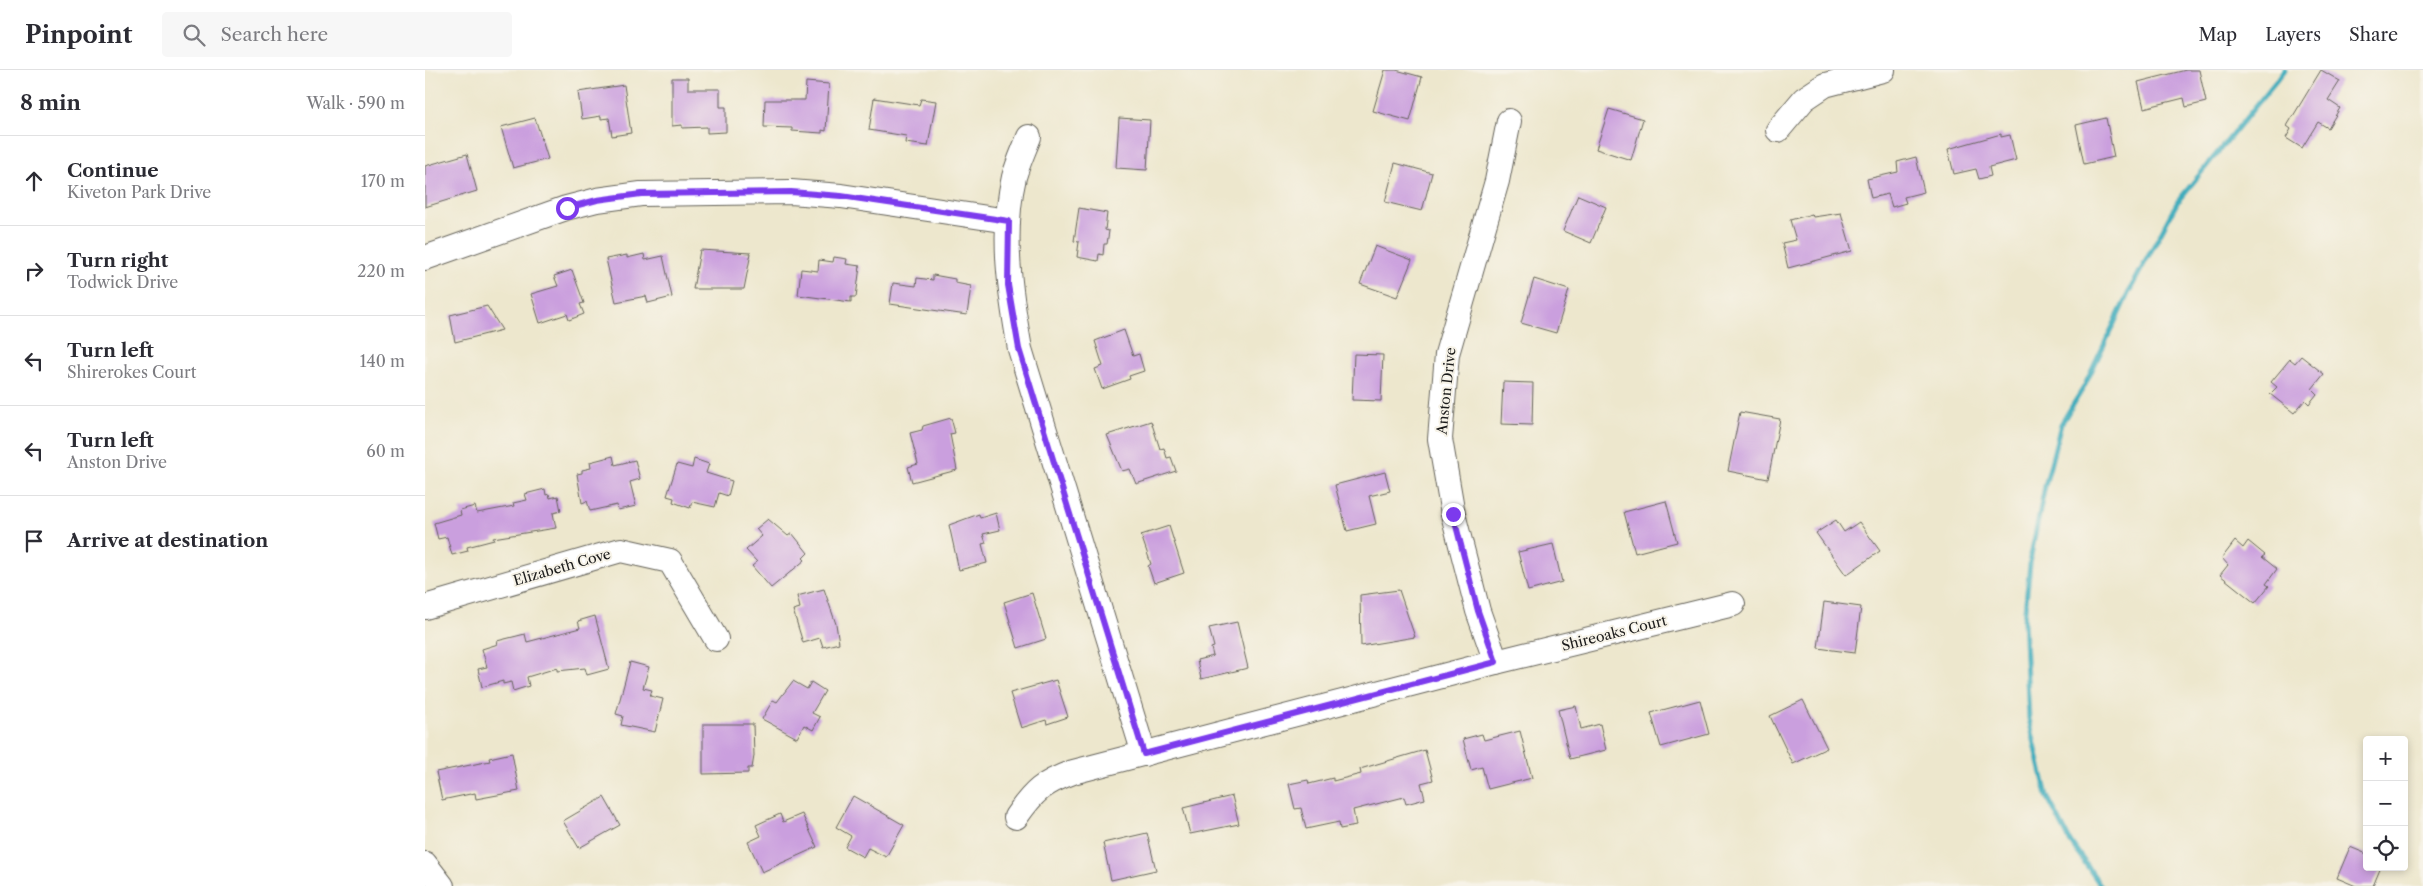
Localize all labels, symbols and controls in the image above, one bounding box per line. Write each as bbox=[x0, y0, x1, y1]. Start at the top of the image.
search box bbox=[162, 12, 512, 57]
text: Pinpoint bbox=[25, 20, 132, 49]
icon: search bbox=[180, 21, 208, 49]
text: Search here bbox=[220, 23, 328, 46]
text: Map bbox=[2199, 24, 2237, 46]
text: Layers bbox=[2265, 24, 2321, 46]
text: Share bbox=[2349, 24, 2398, 46]
text: 8 min bbox=[20, 90, 81, 115]
text: Walk · 590 m bbox=[306, 93, 405, 113]
text: Continue bbox=[67, 159, 159, 182]
icon: ahead bbox=[20, 167, 48, 195]
text: 170 m bbox=[361, 171, 405, 191]
text: Kiveton Park Drive bbox=[67, 182, 211, 202]
route start bbox=[556, 197, 579, 220]
text: Turn right bbox=[67, 249, 168, 272]
icon: right bbox=[20, 257, 48, 285]
text: 220 m bbox=[357, 261, 405, 281]
text: Todwick Drive bbox=[67, 272, 178, 292]
text: Turn left bbox=[67, 339, 154, 362]
street label: Anston Drive bbox=[1432, 346, 1460, 436]
icon: left bbox=[20, 347, 48, 375]
text: 140 m bbox=[360, 351, 405, 371]
text: Shirerokes Court bbox=[67, 362, 197, 382]
text: Turn left bbox=[67, 429, 154, 452]
icon: left bbox=[20, 437, 48, 465]
text: 60 m bbox=[366, 441, 405, 461]
text: Anston Drive bbox=[67, 452, 167, 472]
route end bbox=[1442, 503, 1465, 526]
icon: arrive bbox=[20, 527, 48, 555]
text: Arrive at destination bbox=[67, 529, 268, 552]
street label: Elizabeth Cove bbox=[511, 544, 613, 589]
street label: Shireoaks Court bbox=[1560, 611, 1668, 655]
map controls bbox=[2363, 736, 2408, 871]
button: + bbox=[2363, 736, 2408, 781]
button: − bbox=[2363, 781, 2408, 826]
button: locate bbox=[2363, 826, 2408, 871]

